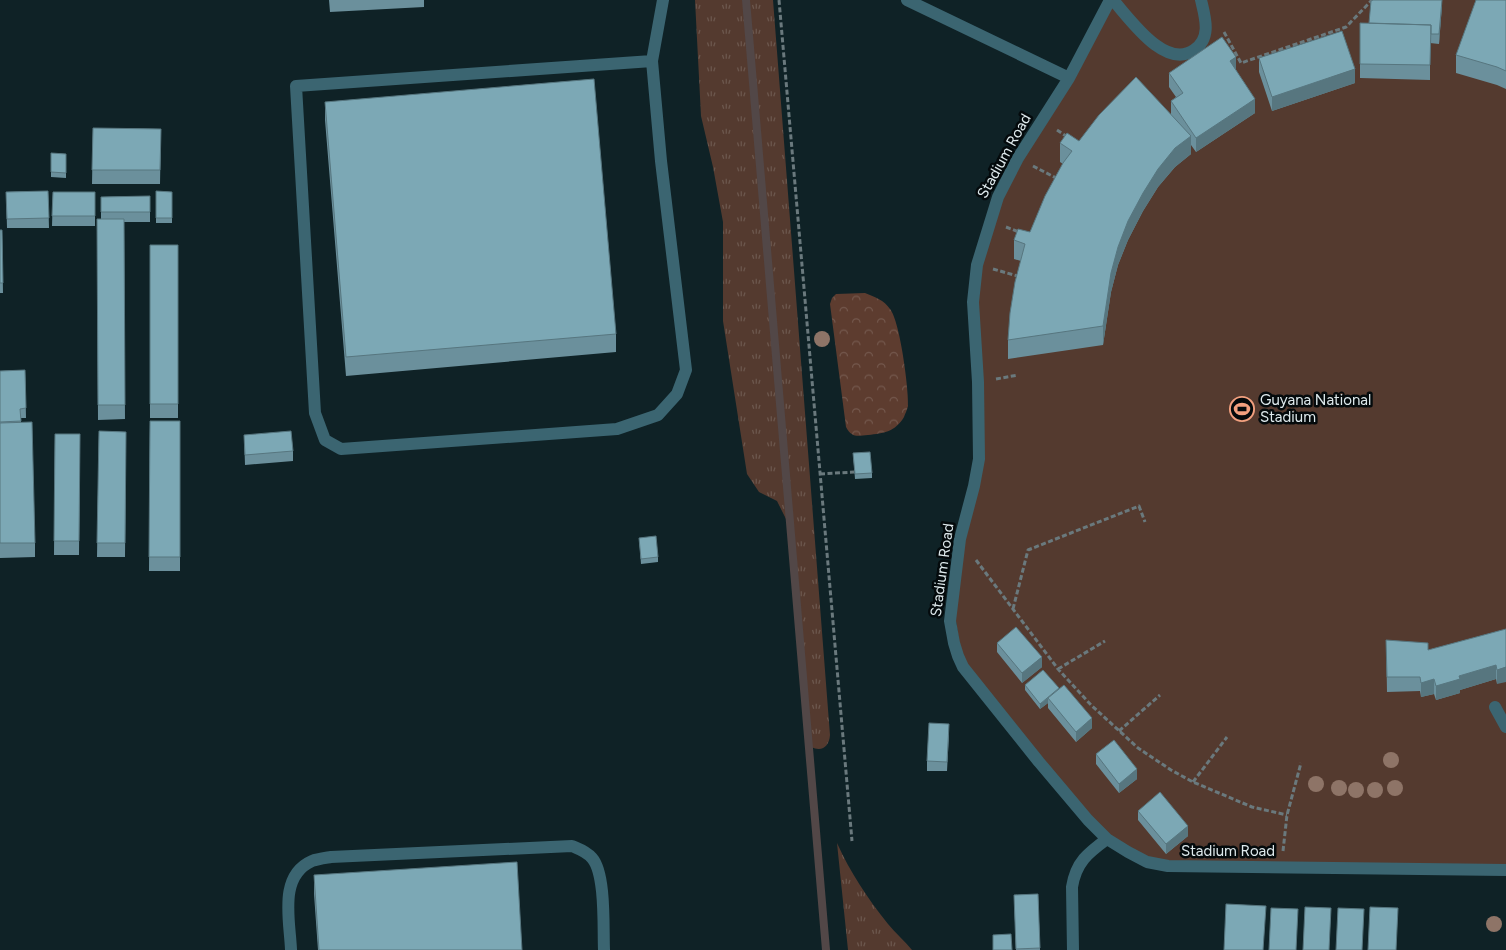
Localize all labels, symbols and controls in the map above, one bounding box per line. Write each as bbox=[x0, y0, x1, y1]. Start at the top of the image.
street label: Stadium Road bbox=[973, 110, 1035, 202]
place label: Guyana National Stadium bbox=[1260, 391, 1371, 426]
sports icon: Guyana National Stadium bbox=[1229, 396, 1255, 422]
street label: Stadium Road bbox=[927, 522, 957, 618]
street label: Stadium Road bbox=[1181, 842, 1275, 860]

